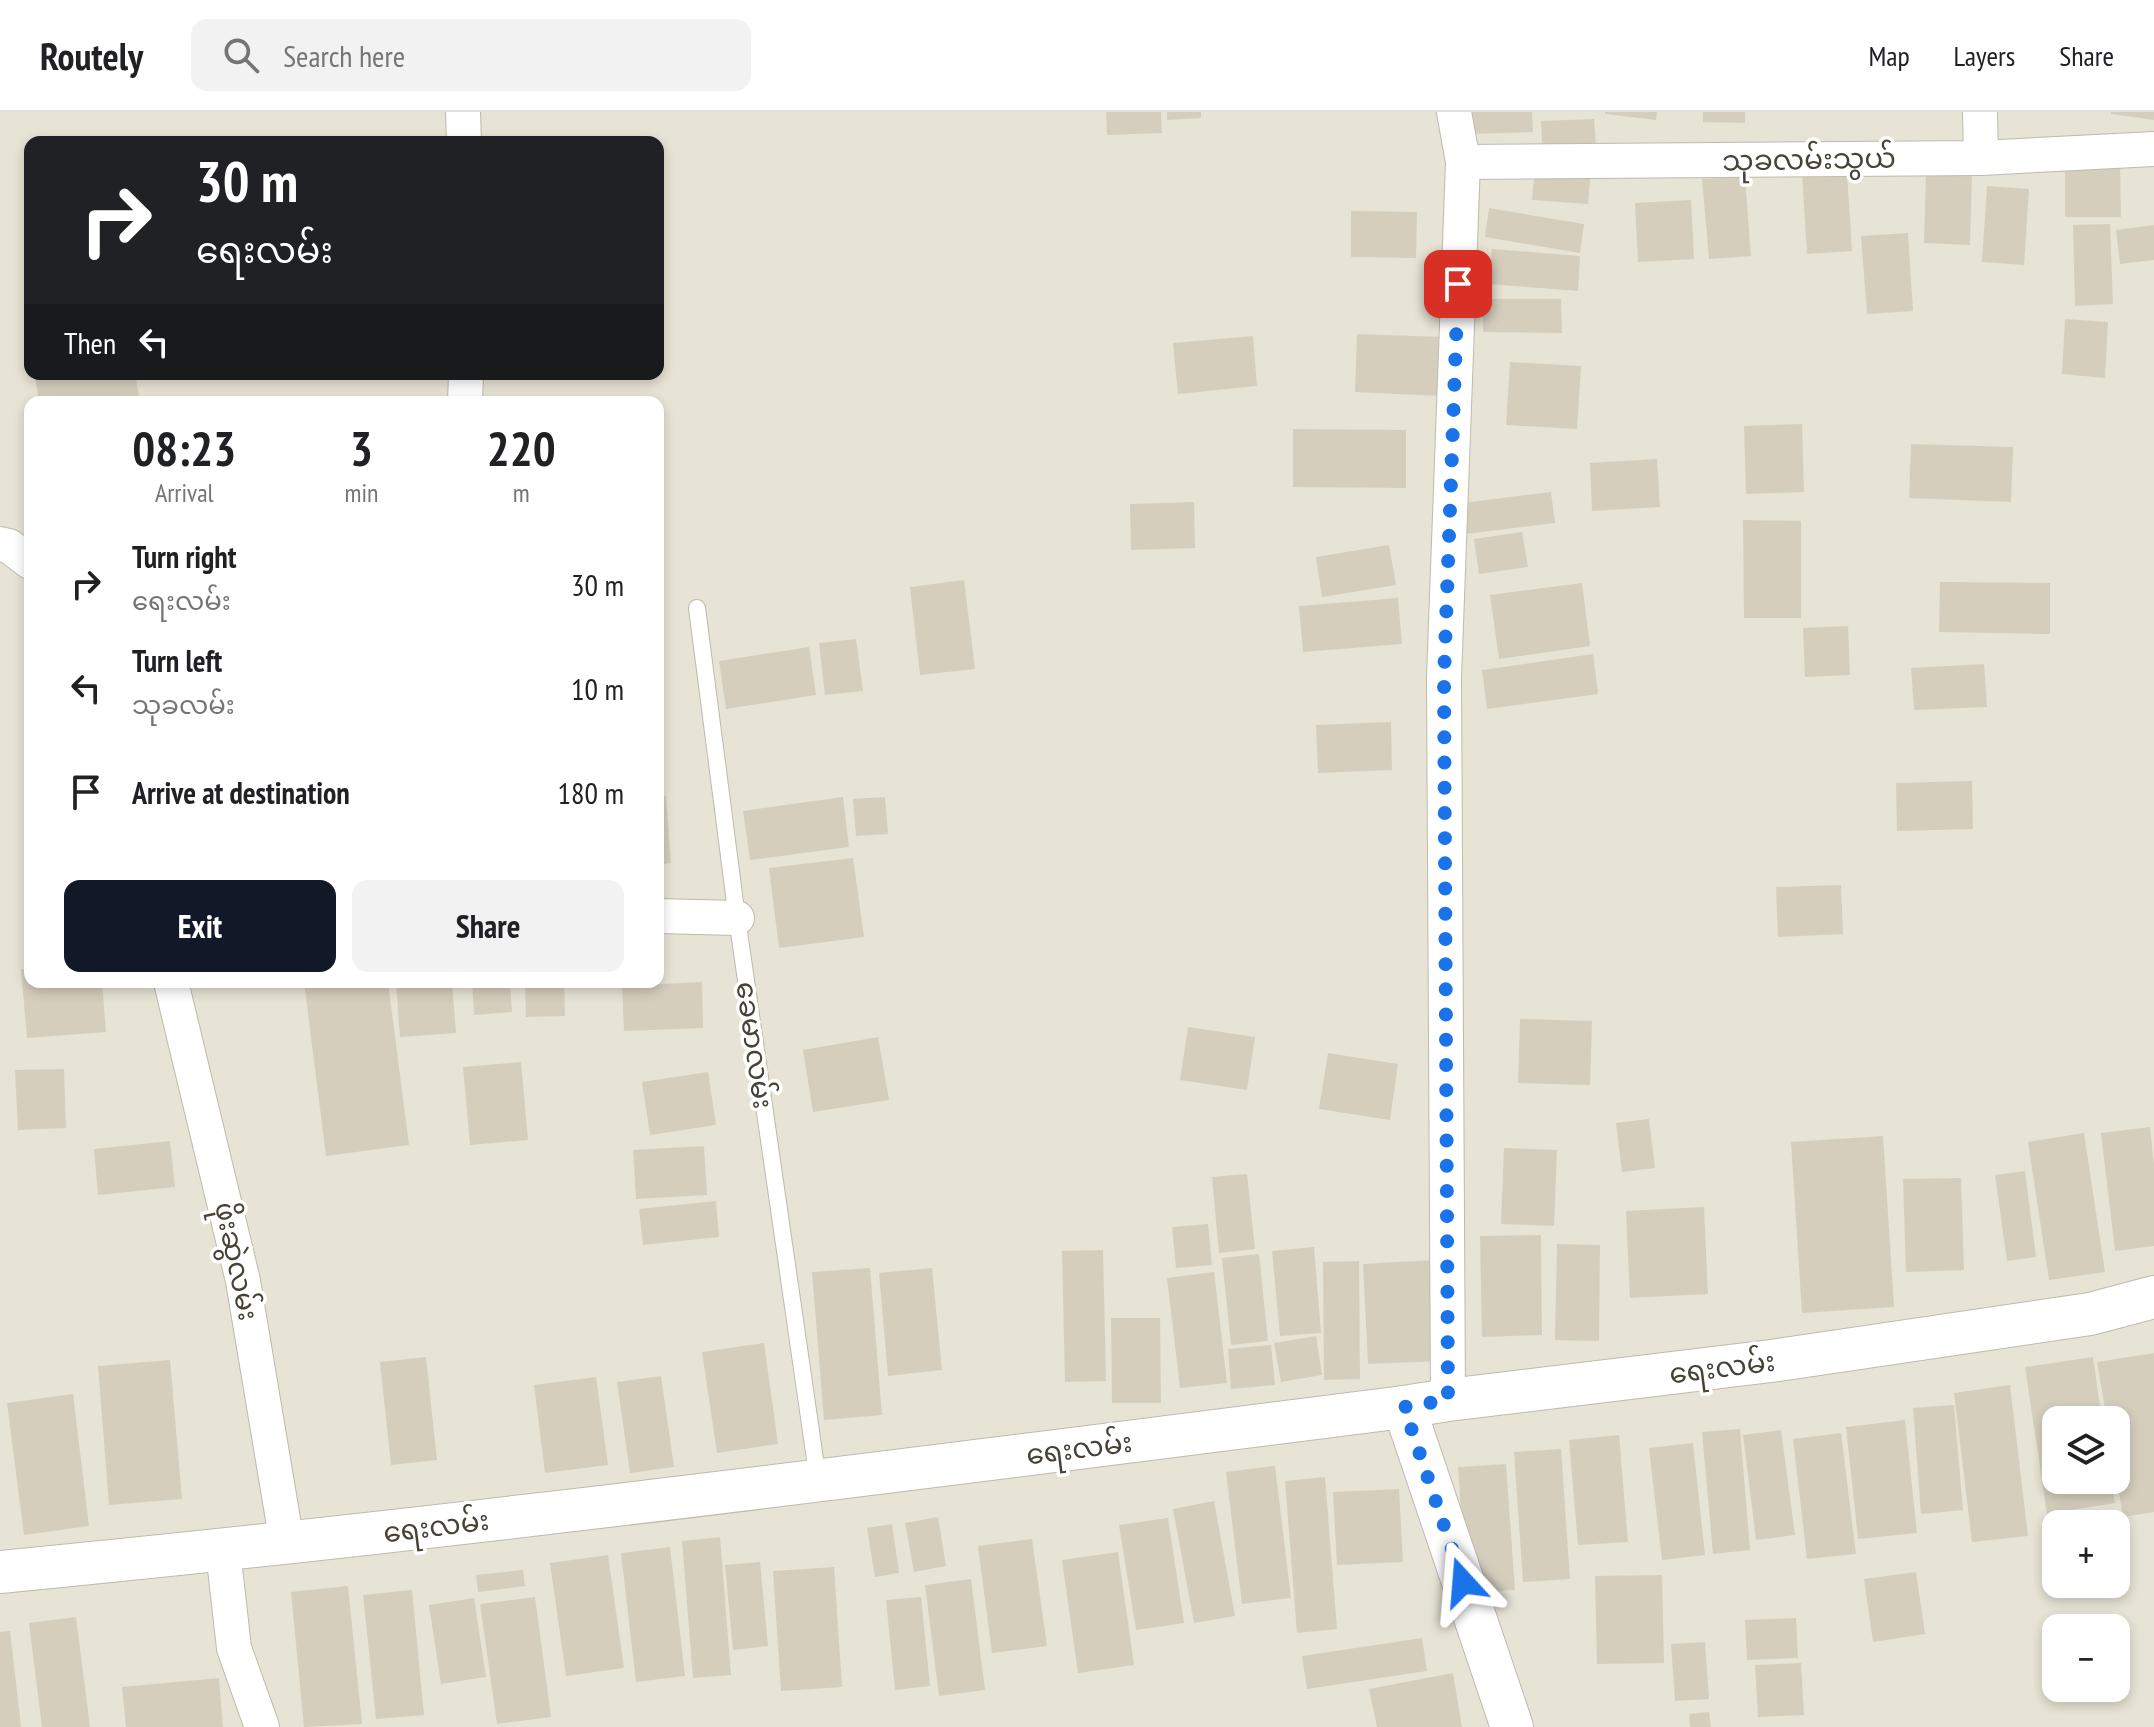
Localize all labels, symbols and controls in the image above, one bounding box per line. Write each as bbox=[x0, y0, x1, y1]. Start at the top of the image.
search box bbox=[191, 19, 751, 91]
text: Routely bbox=[40, 31, 143, 80]
icon: search bbox=[219, 33, 263, 77]
text: Search here bbox=[283, 36, 405, 75]
text: Map bbox=[1868, 37, 1910, 74]
text: Layers bbox=[1954, 37, 2015, 74]
text: Share bbox=[2059, 37, 2114, 74]
street label: သုခလမ်းသွယ် bbox=[1722, 138, 1896, 184]
text: 30 m bbox=[196, 145, 298, 217]
icon: right bbox=[64, 168, 168, 272]
text: ရေးလမ်း bbox=[196, 226, 333, 273]
pin bbox=[1424, 250, 1492, 318]
icon: arrive bbox=[1436, 262, 1480, 306]
icon: left bbox=[132, 320, 176, 364]
text: Then bbox=[64, 323, 116, 362]
text: 08:23 bbox=[132, 417, 236, 479]
text: 3 bbox=[350, 417, 373, 479]
text: 220 bbox=[487, 417, 556, 479]
text: Arrival bbox=[155, 476, 214, 509]
text: min bbox=[344, 476, 378, 509]
text: m bbox=[513, 476, 530, 509]
text: Turn right bbox=[132, 537, 236, 576]
icon: right bbox=[64, 562, 108, 606]
text: 30 m bbox=[571, 565, 624, 604]
text: ရေးလမ်း bbox=[132, 584, 231, 617]
text: Turn left bbox=[132, 641, 222, 680]
icon: left bbox=[64, 666, 108, 710]
text: 10 m bbox=[571, 669, 624, 708]
text: သုခလမ်း bbox=[132, 688, 235, 721]
icon: arrive bbox=[64, 770, 108, 814]
text: Arrive at destination bbox=[132, 773, 350, 812]
text: 180 m bbox=[558, 773, 624, 812]
button: Exit bbox=[64, 880, 336, 972]
button: Share bbox=[352, 880, 624, 972]
street label: ခေမာလမ်း bbox=[728, 979, 783, 1111]
street label: ဖိုးဆွဲလမ်း bbox=[202, 1198, 268, 1325]
street label: ရေးလမ်း bbox=[1667, 1342, 1778, 1396]
map controls bbox=[2042, 1406, 2130, 1702]
button: layers bbox=[2042, 1406, 2130, 1494]
street label: ရေးလမ်း bbox=[1024, 1423, 1135, 1477]
street label: ရေးလမ်း bbox=[381, 1501, 492, 1555]
button: + bbox=[2042, 1510, 2130, 1598]
position arrow bbox=[1421, 1540, 1505, 1624]
button: − bbox=[2042, 1614, 2130, 1702]

